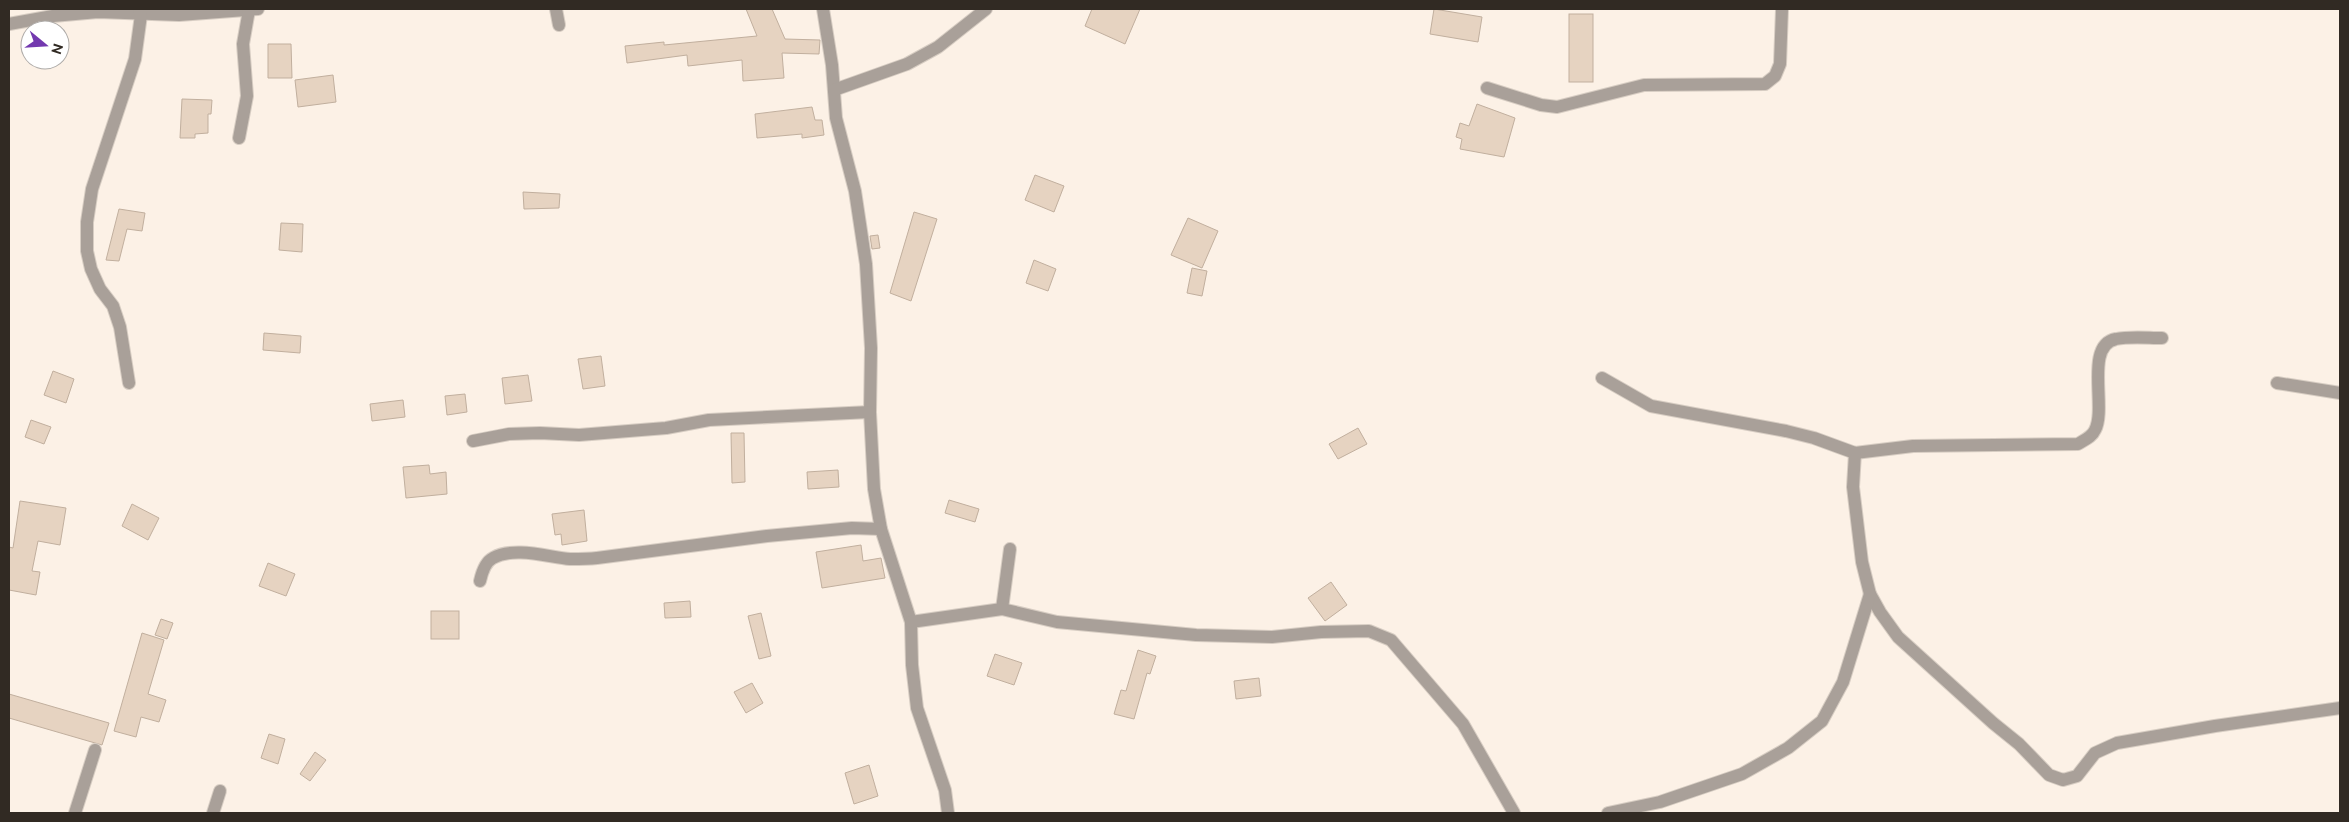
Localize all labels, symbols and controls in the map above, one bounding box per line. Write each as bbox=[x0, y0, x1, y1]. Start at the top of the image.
north arrow bbox=[20, 20, 70, 70]
text: N bbox=[48, 42, 67, 56]

